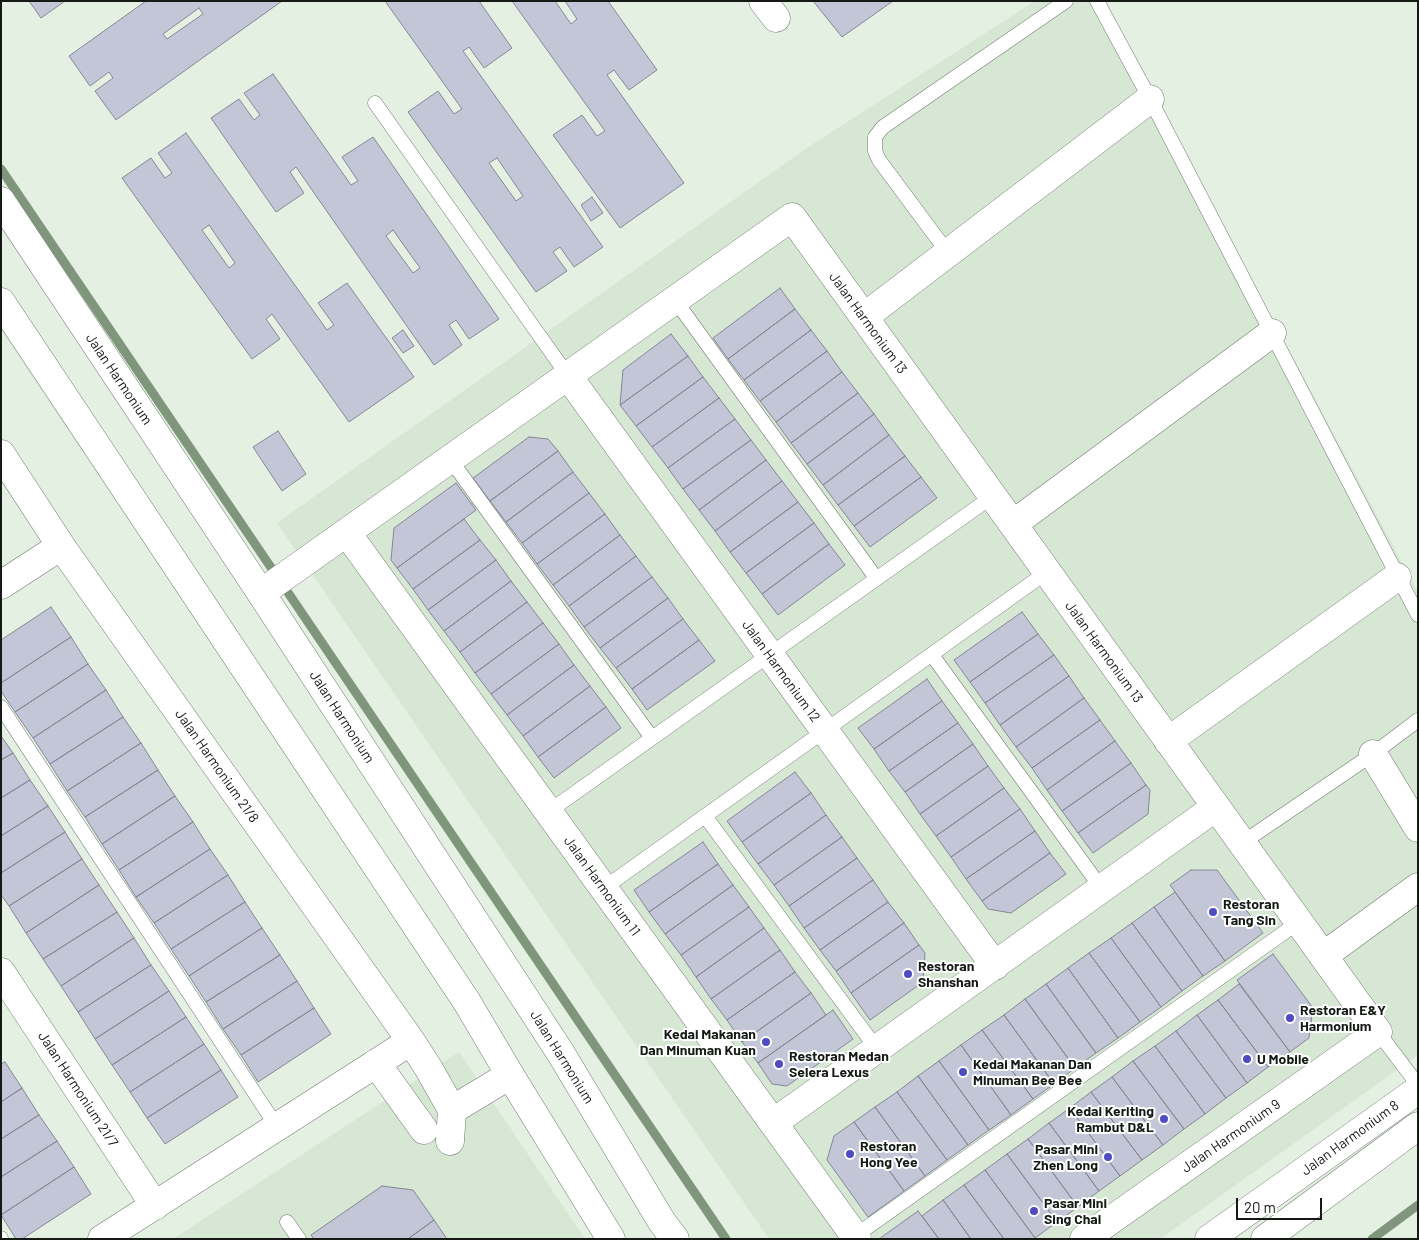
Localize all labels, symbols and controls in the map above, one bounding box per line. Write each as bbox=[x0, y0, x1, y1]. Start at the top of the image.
street label: Jalan Harmonium 13 bbox=[825, 269, 911, 377]
street label: Jalan Harmonium bbox=[82, 330, 156, 428]
street label: Jalan Harmonium 13 bbox=[1061, 598, 1147, 706]
street label: Jalan Harmonium 12 bbox=[738, 617, 824, 725]
street label: Jalan Harmonium bbox=[306, 668, 378, 766]
street label: Jalan Harmonium 21/8 bbox=[172, 706, 262, 826]
street label: Jalan Harmonium 11 bbox=[560, 833, 644, 939]
place label: Restoran Tang Sin bbox=[1223, 896, 1279, 929]
marker: Restoran Tang Sin bbox=[1207, 906, 1219, 918]
place label: Restoran Shanshan bbox=[918, 958, 979, 990]
marker: Restoran Shanshan bbox=[902, 968, 914, 980]
place label: Restoran E&Y Harmonium bbox=[1300, 1002, 1386, 1034]
street label: Jalan Harmonium bbox=[527, 1007, 597, 1107]
marker: Restoran E&Y Harmonium bbox=[1284, 1012, 1296, 1024]
place label: Kedai Makanan Dan Minuman Kuan bbox=[640, 1026, 756, 1058]
street label: Jalan Harmonium 21/7 bbox=[34, 1028, 122, 1150]
marker: Kedai Makanan Dan Minuman Kuan bbox=[760, 1036, 772, 1048]
place label: Restoran Medan Selera Lexus bbox=[789, 1048, 889, 1080]
place label: U Mobile bbox=[1257, 1051, 1309, 1067]
marker: U Mobile bbox=[1241, 1053, 1253, 1065]
place label: Kedai Makanan Dan Minuman Bee Bee bbox=[973, 1056, 1092, 1088]
marker: Restoran Medan Selera Lexus bbox=[773, 1058, 785, 1070]
marker: Kedai Makanan Dan Minuman Bee Bee bbox=[957, 1066, 969, 1078]
street label: Jalan Harmonium 9 bbox=[1178, 1096, 1284, 1176]
street label: Jalan Harmonium 8 bbox=[1298, 1097, 1402, 1179]
place label: Kedai Keriting Rambut D&L bbox=[1067, 1103, 1154, 1136]
marker: Kedai Keriting Rambut D&L bbox=[1158, 1113, 1170, 1125]
place label: Restoran Hong Yee bbox=[860, 1138, 918, 1170]
place label: Pasar Mini Zhen Long bbox=[1033, 1141, 1098, 1174]
marker: Restoran Hong Yee bbox=[844, 1148, 856, 1160]
marker: Pasar Mini Zhen Long bbox=[1102, 1151, 1114, 1163]
scale bar bbox=[1239, 1188, 1325, 1220]
place label: Pasar Mini Sing Chai bbox=[1044, 1195, 1107, 1228]
text: 20 m bbox=[1244, 1198, 1276, 1216]
marker: Pasar Mini Sing Chai bbox=[1028, 1205, 1040, 1217]

